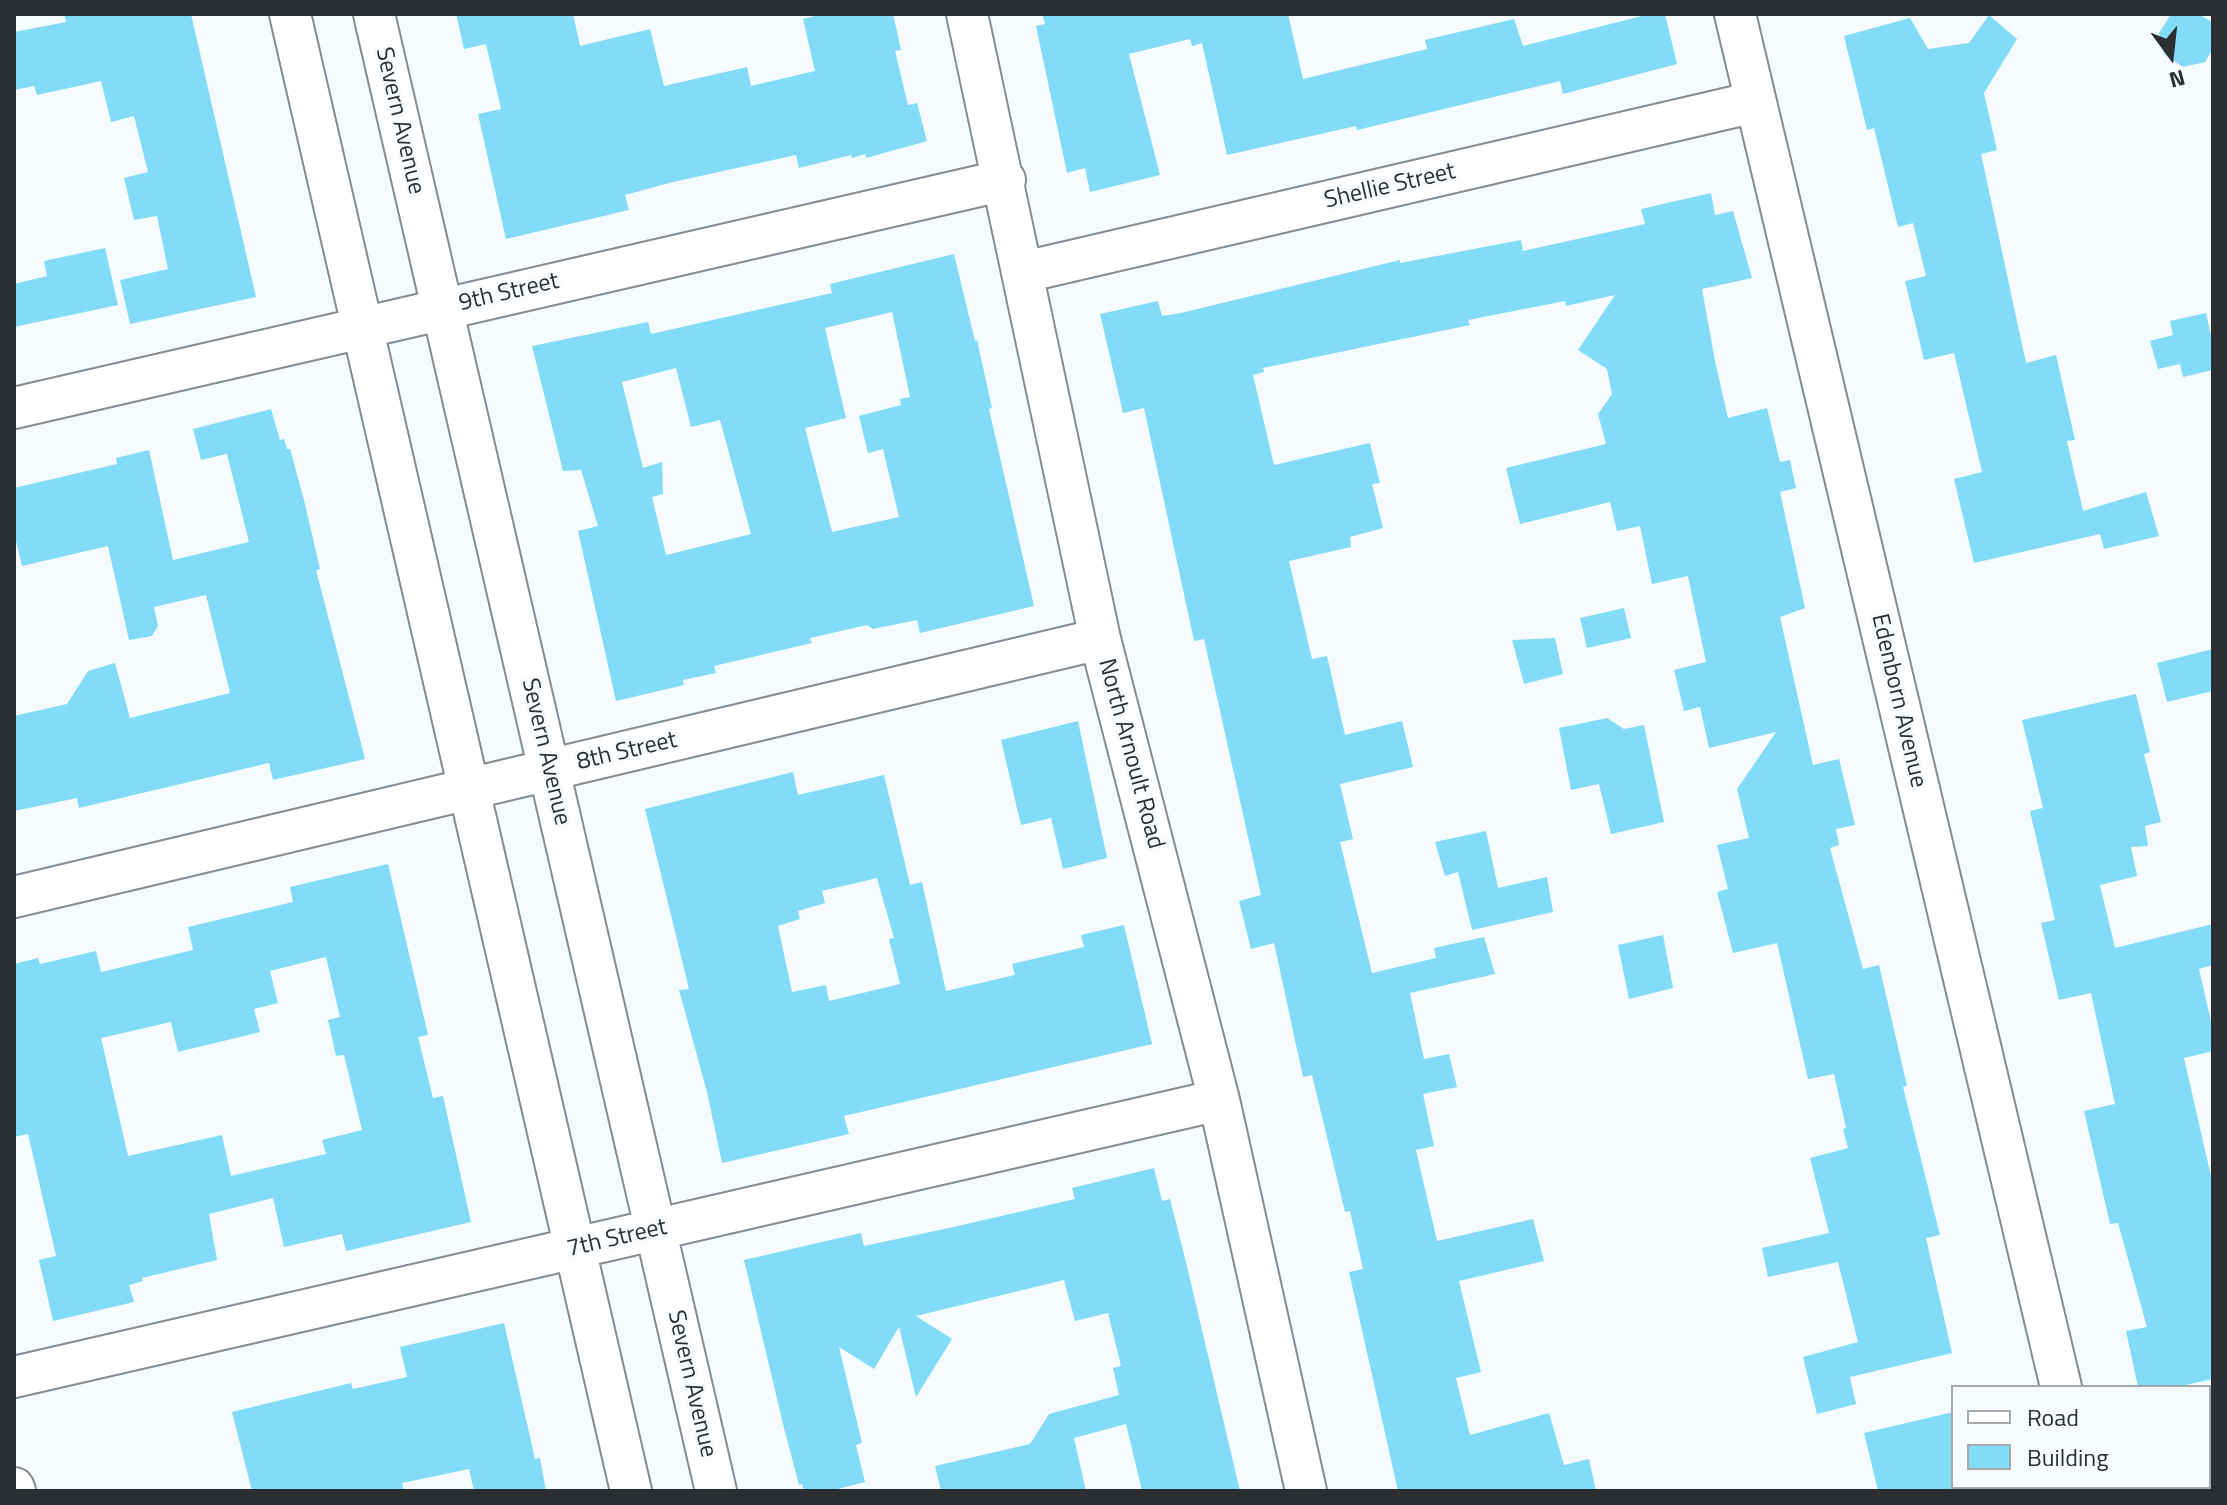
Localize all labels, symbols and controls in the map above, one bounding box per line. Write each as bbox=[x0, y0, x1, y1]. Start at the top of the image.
north arrow bbox=[2131, 16, 2211, 96]
street label: Severn Avenue bbox=[368, 45, 430, 197]
text: N bbox=[2165, 61, 2189, 98]
street label: Shellie Street bbox=[1322, 158, 1458, 216]
street label: 9th Street bbox=[456, 268, 562, 318]
street label: Edenborn Avenue bbox=[1864, 611, 1932, 791]
street label: North Arnoult Road bbox=[1091, 656, 1169, 852]
street label: Severn Avenue bbox=[514, 676, 576, 828]
street label: 8th Street bbox=[574, 727, 680, 777]
street label: 7th Street bbox=[564, 1214, 670, 1264]
street label: Severn Avenue bbox=[660, 1308, 722, 1460]
legend bbox=[1951, 1385, 2211, 1489]
text: Road bbox=[2027, 1399, 2079, 1435]
text: Building bbox=[2027, 1439, 2109, 1475]

